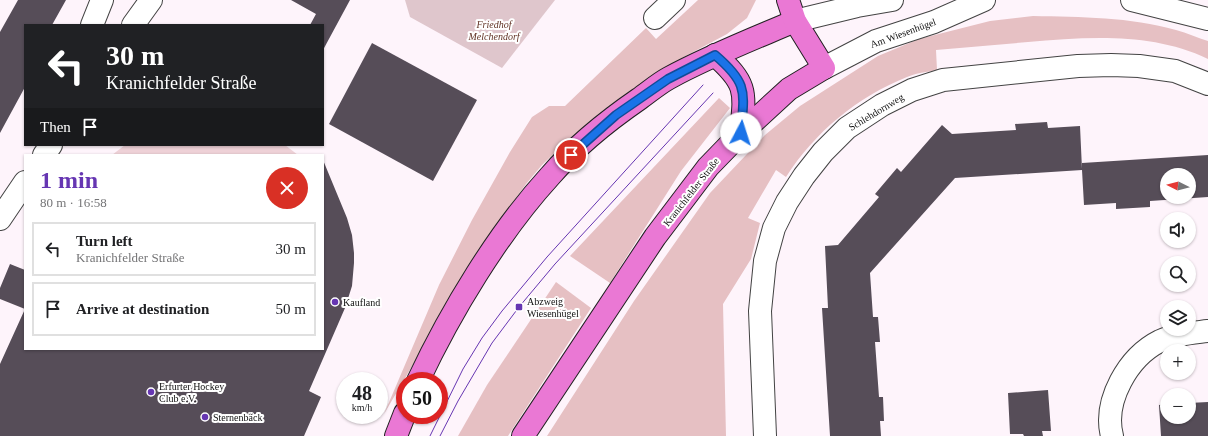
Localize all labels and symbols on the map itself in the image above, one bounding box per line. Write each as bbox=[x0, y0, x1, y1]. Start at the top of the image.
street label: Am Wiesenhügel bbox=[869, 16, 938, 50]
park label: Friedhof Melchendorf bbox=[467, 19, 521, 42]
street label: Schlehdornweg bbox=[847, 91, 905, 133]
position arrow bbox=[720, 112, 762, 154]
pin bbox=[554, 138, 588, 172]
street label: Kranichfelder Straße bbox=[661, 155, 721, 228]
north arrow bbox=[1160, 168, 1196, 204]
place label: Abzweig Wiesenhügel bbox=[527, 296, 579, 319]
marker: Kaufland bbox=[330, 297, 340, 307]
place label: Kaufland bbox=[343, 297, 380, 308]
marker: Abzweig Wiesenhügel bbox=[514, 302, 524, 312]
speed limit sign: 50 bbox=[396, 372, 448, 424]
place label: Erfurter Hockey Club e.V. bbox=[159, 381, 224, 404]
marker: Erfurter Hockey Club e.V. bbox=[146, 387, 156, 397]
marker: Sternenbäck bbox=[200, 412, 210, 422]
place label: Sternenbäck bbox=[213, 412, 262, 423]

